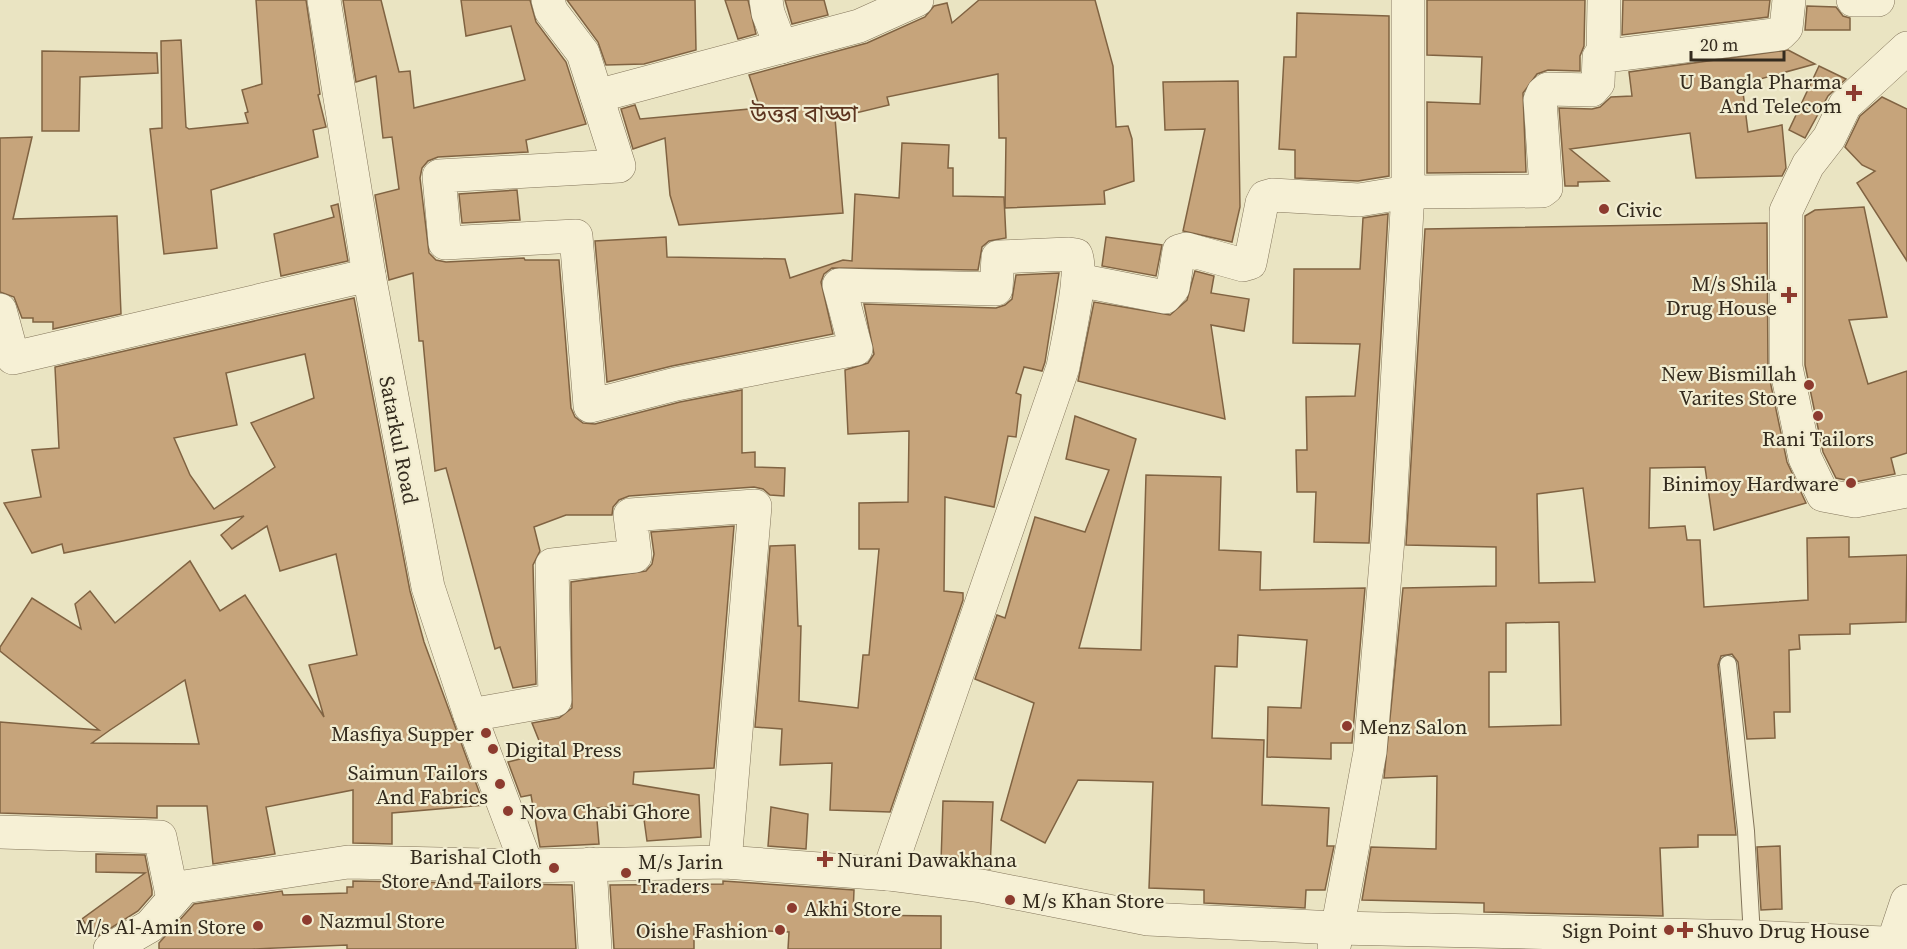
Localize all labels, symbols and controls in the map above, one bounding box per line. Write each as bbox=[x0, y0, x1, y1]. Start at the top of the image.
scale bar bbox=[1691, 24, 1784, 62]
text: 20 m bbox=[1700, 32, 1738, 57]
place label: U Bangla Pharma And Telecom bbox=[1679, 67, 1842, 120]
marker: U Bangla Pharma And Telecom bbox=[1847, 86, 1861, 100]
district label: উত্তর বাড্ডা bbox=[749, 97, 859, 130]
place label: Civic bbox=[1616, 195, 1662, 224]
marker: Civic bbox=[1597, 202, 1611, 216]
place label: M/s Shila Drug House bbox=[1666, 269, 1777, 322]
marker: M/s Shila Drug House bbox=[1782, 288, 1796, 302]
place label: New Bismillah Varites Store bbox=[1661, 359, 1797, 412]
street label: Satarkul Road bbox=[372, 373, 426, 507]
marker: New Bismillah Varites Store bbox=[1802, 378, 1816, 392]
marker: Rani Tailors bbox=[1811, 409, 1825, 423]
place label: Rani Tailors bbox=[1762, 424, 1874, 453]
place label: Binimoy Hardware bbox=[1662, 469, 1839, 498]
marker: Binimoy Hardware bbox=[1844, 476, 1858, 490]
place label: Menz Salon bbox=[1359, 712, 1468, 741]
place label: Masfiya Supper bbox=[331, 719, 474, 748]
marker: Menz Salon bbox=[1340, 719, 1354, 733]
marker: Masfiya Supper bbox=[479, 726, 493, 740]
place label: Digital Press bbox=[505, 735, 622, 764]
marker: Digital Press bbox=[486, 742, 500, 756]
place label: Saimun Tailors And Fabrics bbox=[348, 758, 488, 811]
marker: Saimun Tailors And Fabrics bbox=[493, 777, 507, 791]
place label: Nova Chabi Ghore bbox=[520, 797, 690, 826]
marker: Nova Chabi Ghore bbox=[501, 804, 515, 818]
place label: Barishal Cloth Store And Tailors bbox=[381, 842, 542, 895]
place label: Nurani Dawakhana bbox=[837, 845, 1017, 874]
place label: M/s Jarin Traders bbox=[638, 847, 723, 900]
marker: Nurani Dawakhana bbox=[818, 852, 832, 866]
marker: Barishal Cloth Store And Tailors bbox=[547, 861, 561, 875]
marker: M/s Jarin Traders bbox=[619, 866, 633, 880]
place label: M/s Khan Store bbox=[1022, 886, 1165, 915]
marker: M/s Khan Store bbox=[1003, 893, 1017, 907]
place label: Akhi Store bbox=[804, 894, 901, 923]
marker: Akhi Store bbox=[785, 901, 799, 915]
place label: Nazmul Store bbox=[319, 906, 445, 935]
place label: M/s Al-Amin Store bbox=[75, 912, 246, 941]
marker: Nazmul Store bbox=[300, 913, 314, 927]
place label: Oishe Fashion bbox=[636, 916, 768, 945]
place label: Sign Point bbox=[1562, 916, 1657, 945]
place label: Shuvo Drug House bbox=[1697, 916, 1870, 945]
marker: M/s Al-Amin Store bbox=[251, 919, 265, 933]
marker: Oishe Fashion bbox=[773, 923, 787, 937]
marker: Sign Point bbox=[1662, 923, 1676, 937]
marker: Shuvo Drug House bbox=[1678, 923, 1692, 937]

